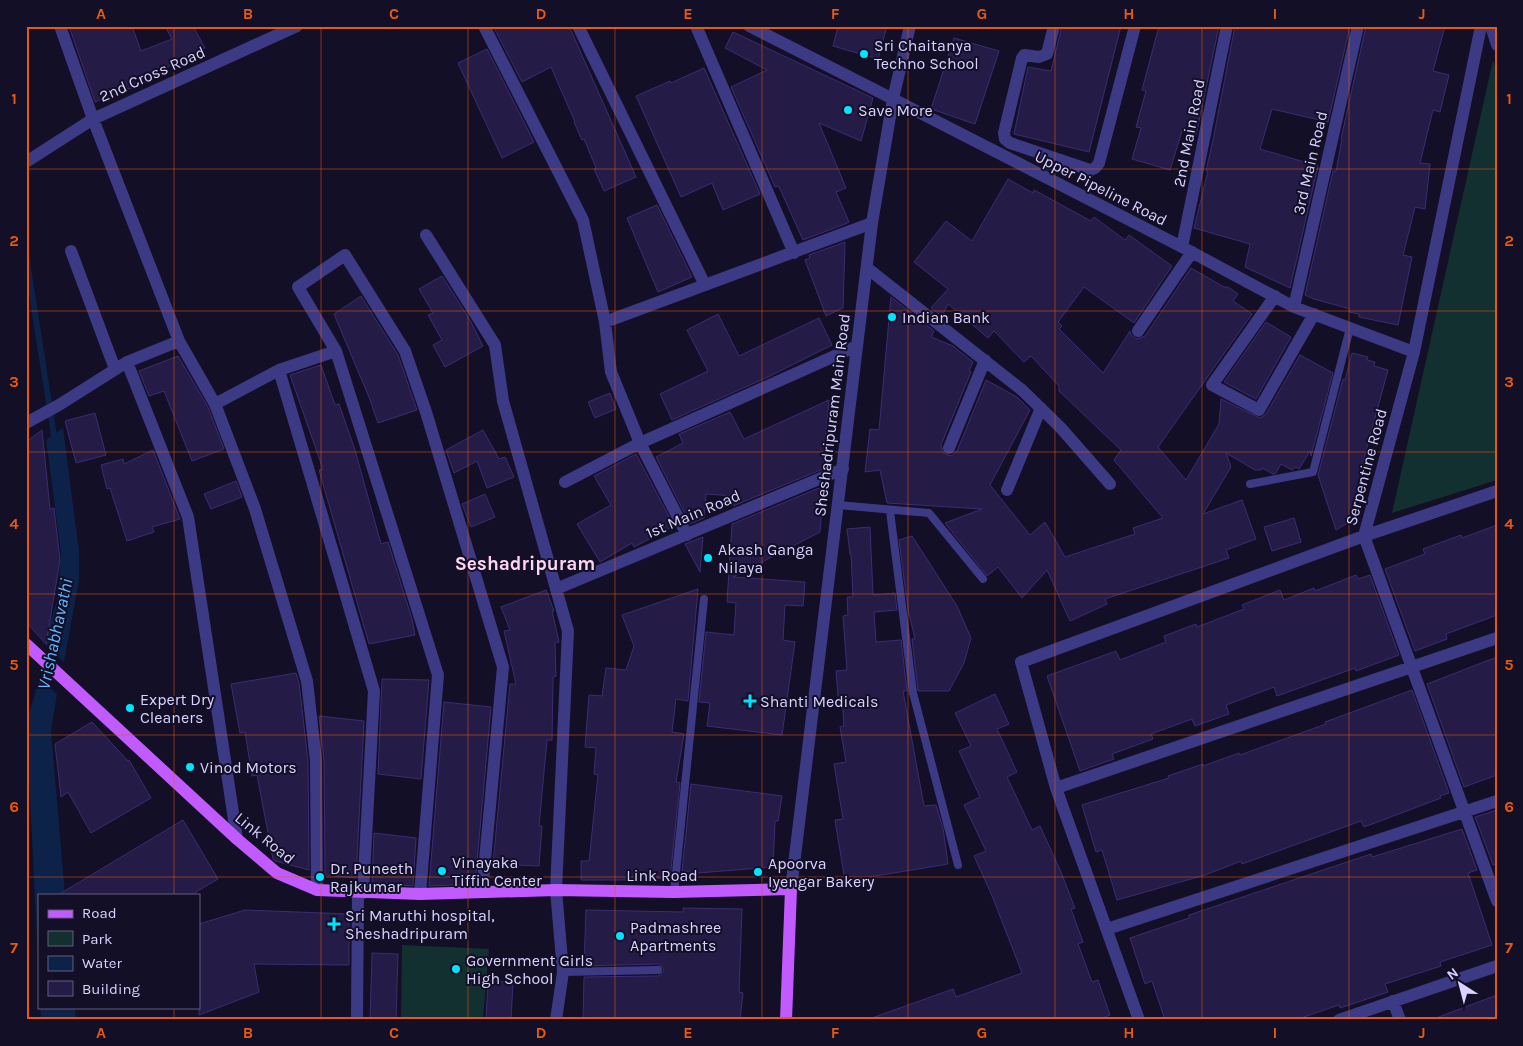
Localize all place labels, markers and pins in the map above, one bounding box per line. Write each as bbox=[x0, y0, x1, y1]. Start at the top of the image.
place label: Sri Chaitanya Techno School bbox=[874, 36, 979, 73]
marker: Sri Chaitanya Techno School bbox=[858, 48, 870, 60]
place label: Save More bbox=[858, 101, 933, 120]
marker: Save More bbox=[842, 104, 854, 116]
place label: Indian Bank bbox=[902, 308, 990, 327]
marker: Indian Bank bbox=[886, 311, 898, 323]
place label: Akash Ganga Nilaya bbox=[718, 540, 814, 577]
marker: Akash Ganga Nilaya bbox=[702, 552, 714, 564]
place label: Expert Dry Cleaners bbox=[140, 690, 215, 727]
place label: Shanti Medicals bbox=[760, 692, 878, 711]
marker: Shanti Medicals bbox=[744, 695, 756, 707]
marker: Expert Dry Cleaners bbox=[124, 702, 136, 714]
place label: Vinod Motors bbox=[200, 758, 297, 777]
marker: Vinod Motors bbox=[184, 761, 196, 773]
place label: Vinayaka Tiffin Center bbox=[452, 853, 542, 890]
place label: Apoorva Iyengar Bakery bbox=[768, 854, 875, 891]
place label: Dr. Puneeth Rajkumar bbox=[330, 859, 413, 896]
marker: Vinayaka Tiffin Center bbox=[436, 865, 448, 877]
marker: Apoorva Iyengar Bakery bbox=[752, 866, 764, 878]
marker: Dr. Puneeth Rajkumar bbox=[314, 871, 326, 883]
place label: Sri Maruthi hospital, Sheshadripuram bbox=[345, 906, 495, 943]
marker: Sri Maruthi hospital, Sheshadripuram bbox=[327, 917, 341, 931]
place label: Padmashree Apartments bbox=[630, 918, 721, 955]
marker: Padmashree Apartments bbox=[614, 930, 626, 942]
place label: Government Girls High School bbox=[466, 951, 593, 988]
marker: Government Girls High School bbox=[450, 963, 462, 975]

